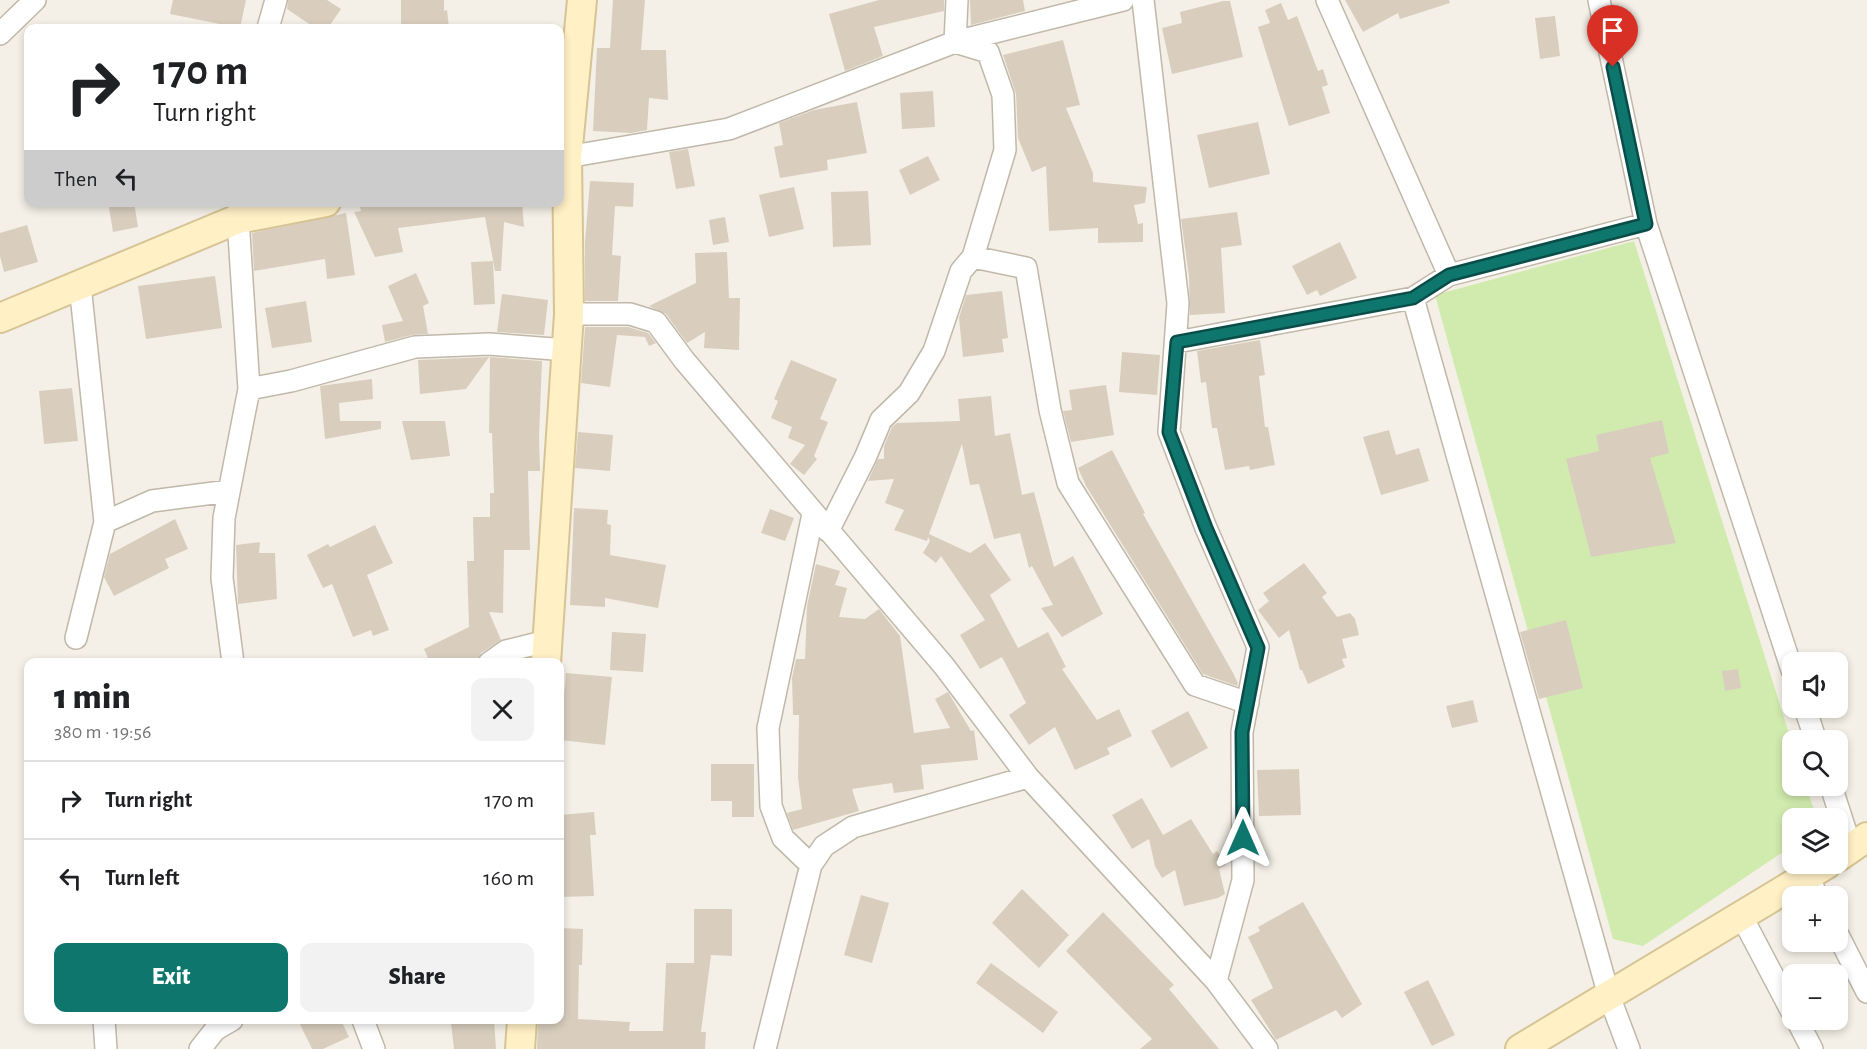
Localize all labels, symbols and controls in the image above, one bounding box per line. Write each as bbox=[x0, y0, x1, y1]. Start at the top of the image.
pin bbox=[1587, 5, 1638, 67]
icon: arrive bbox=[1596, 14, 1629, 47]
icon: right bbox=[54, 48, 132, 126]
text: 170 m bbox=[153, 50, 248, 92]
text: Turn right bbox=[153, 99, 256, 126]
icon: left bbox=[110, 162, 143, 195]
text: Then bbox=[54, 168, 98, 190]
map controls bbox=[1782, 652, 1848, 1030]
button: sound bbox=[1782, 652, 1848, 718]
button: close bbox=[471, 678, 534, 741]
text: 1 min bbox=[54, 679, 131, 715]
text: 380 m · 19:56 bbox=[54, 722, 151, 742]
button: search bbox=[1782, 730, 1848, 796]
icon: right bbox=[54, 784, 87, 817]
text: Turn right bbox=[105, 789, 192, 811]
text: 170 m bbox=[484, 789, 534, 811]
position arrow bbox=[1211, 806, 1275, 870]
button: layers bbox=[1782, 808, 1848, 874]
icon: left bbox=[54, 862, 87, 895]
text: Turn left bbox=[105, 867, 179, 889]
text: 160 m bbox=[483, 867, 534, 889]
button: + bbox=[1782, 886, 1848, 952]
button: Exit bbox=[54, 943, 288, 1012]
button: Share bbox=[300, 943, 534, 1012]
button: − bbox=[1782, 964, 1848, 1030]

